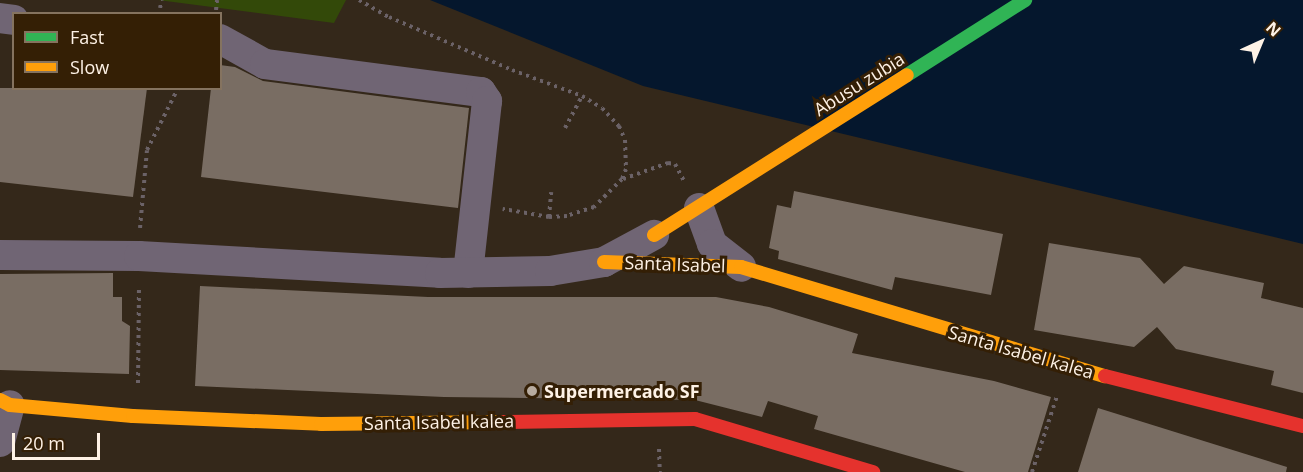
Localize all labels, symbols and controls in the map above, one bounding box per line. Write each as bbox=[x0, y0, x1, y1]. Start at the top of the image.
legend bbox=[12, 12, 222, 90]
north arrow bbox=[1231, 12, 1291, 72]
text: N bbox=[1261, 17, 1286, 41]
text: Fast bbox=[70, 25, 104, 49]
street label: Abusu zubia bbox=[810, 48, 908, 120]
text: Slow bbox=[70, 55, 109, 79]
street label: Santa Isabel bbox=[624, 251, 726, 277]
street label: Santa Isabel kalea bbox=[946, 321, 1096, 383]
place label: Supermercado SF bbox=[544, 380, 700, 402]
marker: Supermercado SF bbox=[525, 384, 539, 398]
street label: Santa Isabel kalea bbox=[364, 410, 514, 434]
scale bar bbox=[15, 421, 104, 459]
text: 20 m bbox=[23, 431, 65, 455]

